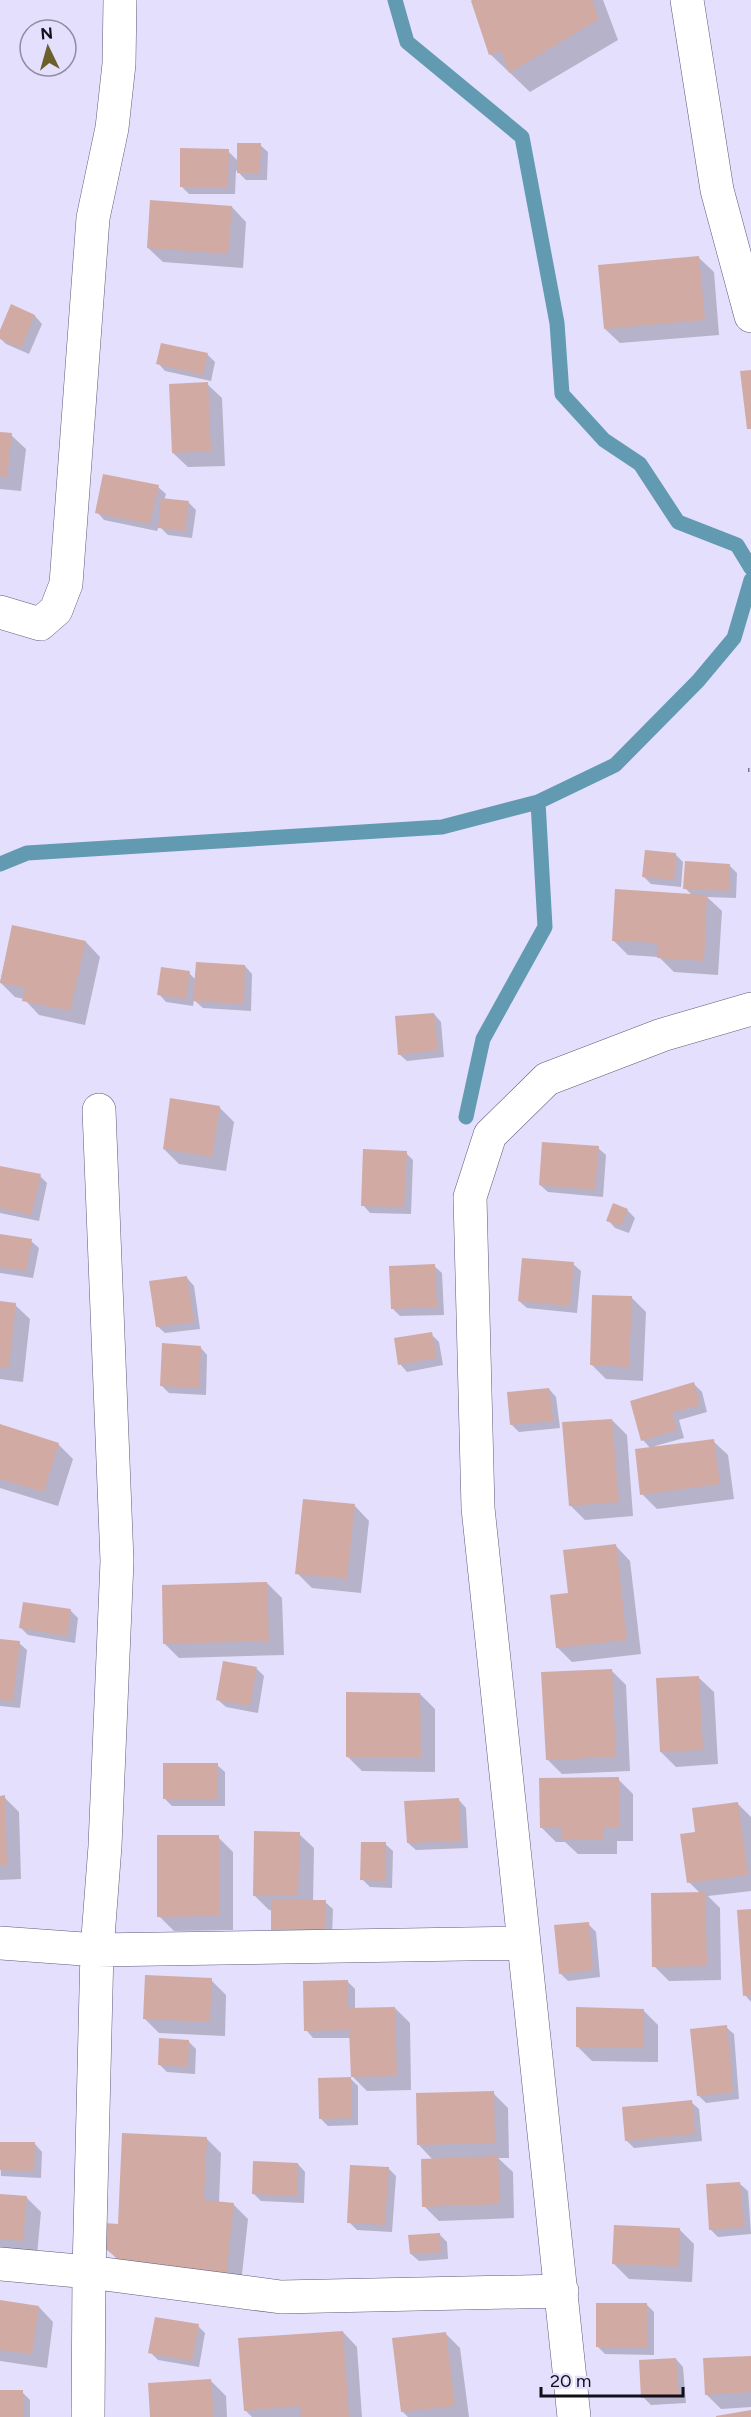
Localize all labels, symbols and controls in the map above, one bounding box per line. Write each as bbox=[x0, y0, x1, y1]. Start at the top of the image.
north arrow bbox=[18, 18, 78, 78]
text: N bbox=[40, 24, 54, 44]
scale bar bbox=[541, 2360, 684, 2398]
text: 20 m bbox=[550, 2370, 591, 2392]

